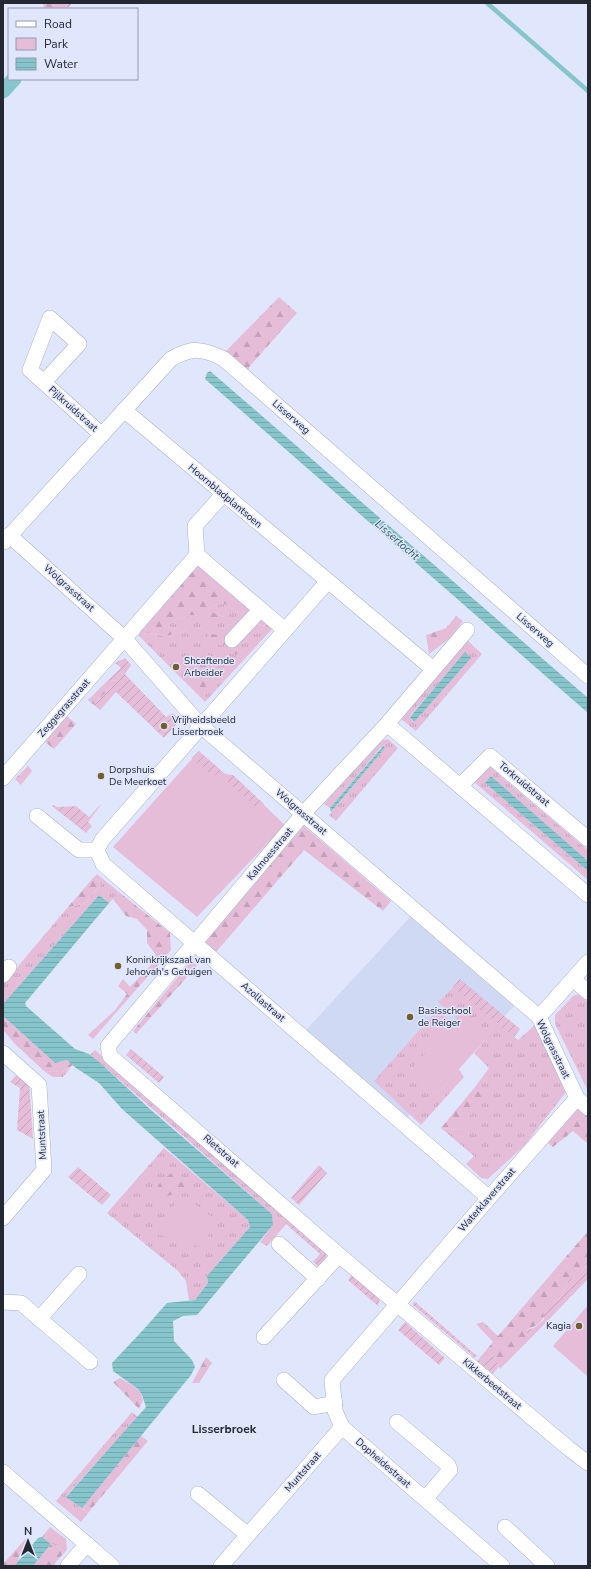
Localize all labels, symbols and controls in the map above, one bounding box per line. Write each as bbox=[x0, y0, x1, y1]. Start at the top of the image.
legend bbox=[8, 8, 138, 80]
text: Road bbox=[44, 16, 72, 32]
text: Park bbox=[44, 36, 69, 52]
text: Water bbox=[44, 56, 78, 72]
street label: Pijlkruidstraat bbox=[45, 383, 101, 435]
street label: Lisserweg bbox=[269, 397, 313, 437]
street label: Hoornbladplantsoen bbox=[185, 461, 265, 531]
water label: Lissertocht bbox=[372, 517, 423, 564]
street label: Wolgrasstraat bbox=[40, 561, 98, 615]
street label: Lisserweg bbox=[513, 610, 557, 650]
place label: Shcaftende Arbeider bbox=[184, 654, 234, 680]
marker: Shcaftende Arbeider bbox=[171, 662, 181, 672]
street label: Zeggegrasstraat bbox=[35, 675, 94, 740]
place label: Vrijheidsbeeld Lisserbroek bbox=[171, 713, 236, 739]
marker: Vrijheidsbeeld Lisserbroek bbox=[159, 721, 169, 731]
street label: Torkruidstraat bbox=[496, 759, 553, 810]
place label: Dorpshuis De Meerkoet bbox=[109, 763, 167, 789]
marker: Dorpshuis De Meerkoet bbox=[96, 771, 106, 781]
street label: Wolgrasstraat bbox=[272, 786, 330, 839]
street label: Kalmoesstraat bbox=[244, 824, 296, 883]
place label: Koninkrijkszaal van Jehovah's Getuigen bbox=[125, 953, 212, 979]
marker: Koninkrijkszaal van Jehovah's Getuigen bbox=[113, 961, 123, 971]
street label: Azollastraat bbox=[238, 979, 289, 1025]
place label: Basisschool de Reiger bbox=[418, 1004, 471, 1030]
marker: Basisschool de Reiger bbox=[405, 1012, 415, 1022]
street label: Wolgrasstraat bbox=[533, 1017, 574, 1081]
street label: Muntstraat bbox=[34, 1110, 50, 1160]
street label: Rietstraat bbox=[200, 1131, 242, 1171]
street label: Waterklaverstraat bbox=[455, 1164, 519, 1235]
place label: Kagia bbox=[546, 1319, 571, 1333]
marker: Kagia bbox=[574, 1321, 584, 1331]
street label: Kikkerbeetstraat bbox=[459, 1355, 525, 1413]
district label: Lisserbroek bbox=[192, 1421, 257, 1437]
street label: Dopheidestraat bbox=[352, 1435, 414, 1491]
street label: Muntstraat bbox=[282, 1448, 325, 1495]
north arrow bbox=[8, 1521, 48, 1561]
text: N bbox=[24, 1524, 32, 1539]

